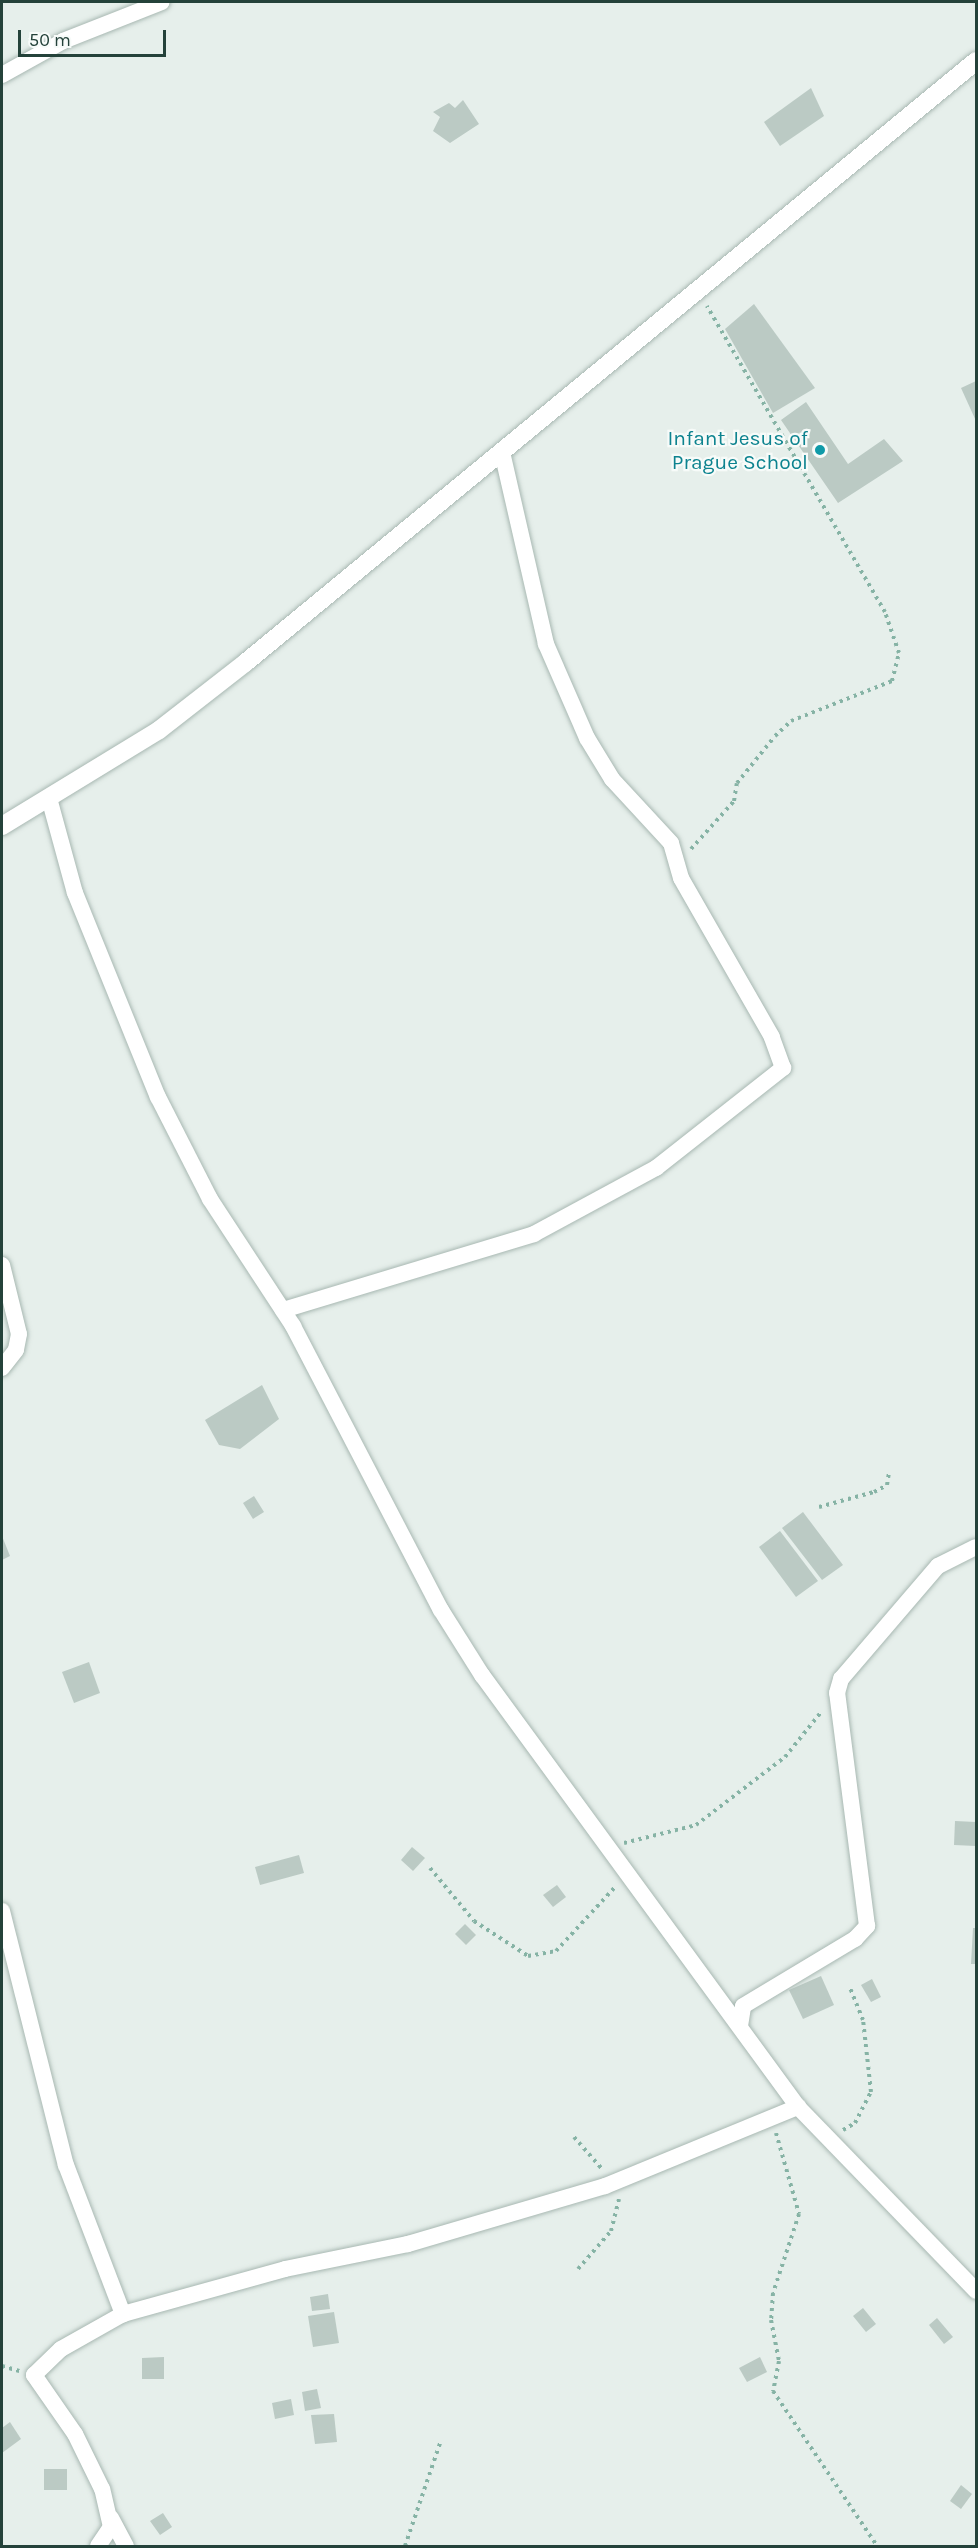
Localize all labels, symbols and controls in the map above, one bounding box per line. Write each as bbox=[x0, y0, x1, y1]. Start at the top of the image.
scale bar bbox=[21, 18, 170, 56]
text: 50 m bbox=[29, 29, 71, 51]
place label: Infant Jesus of Prague School bbox=[667, 425, 808, 475]
marker: Infant Jesus of Prague School bbox=[813, 443, 827, 457]

